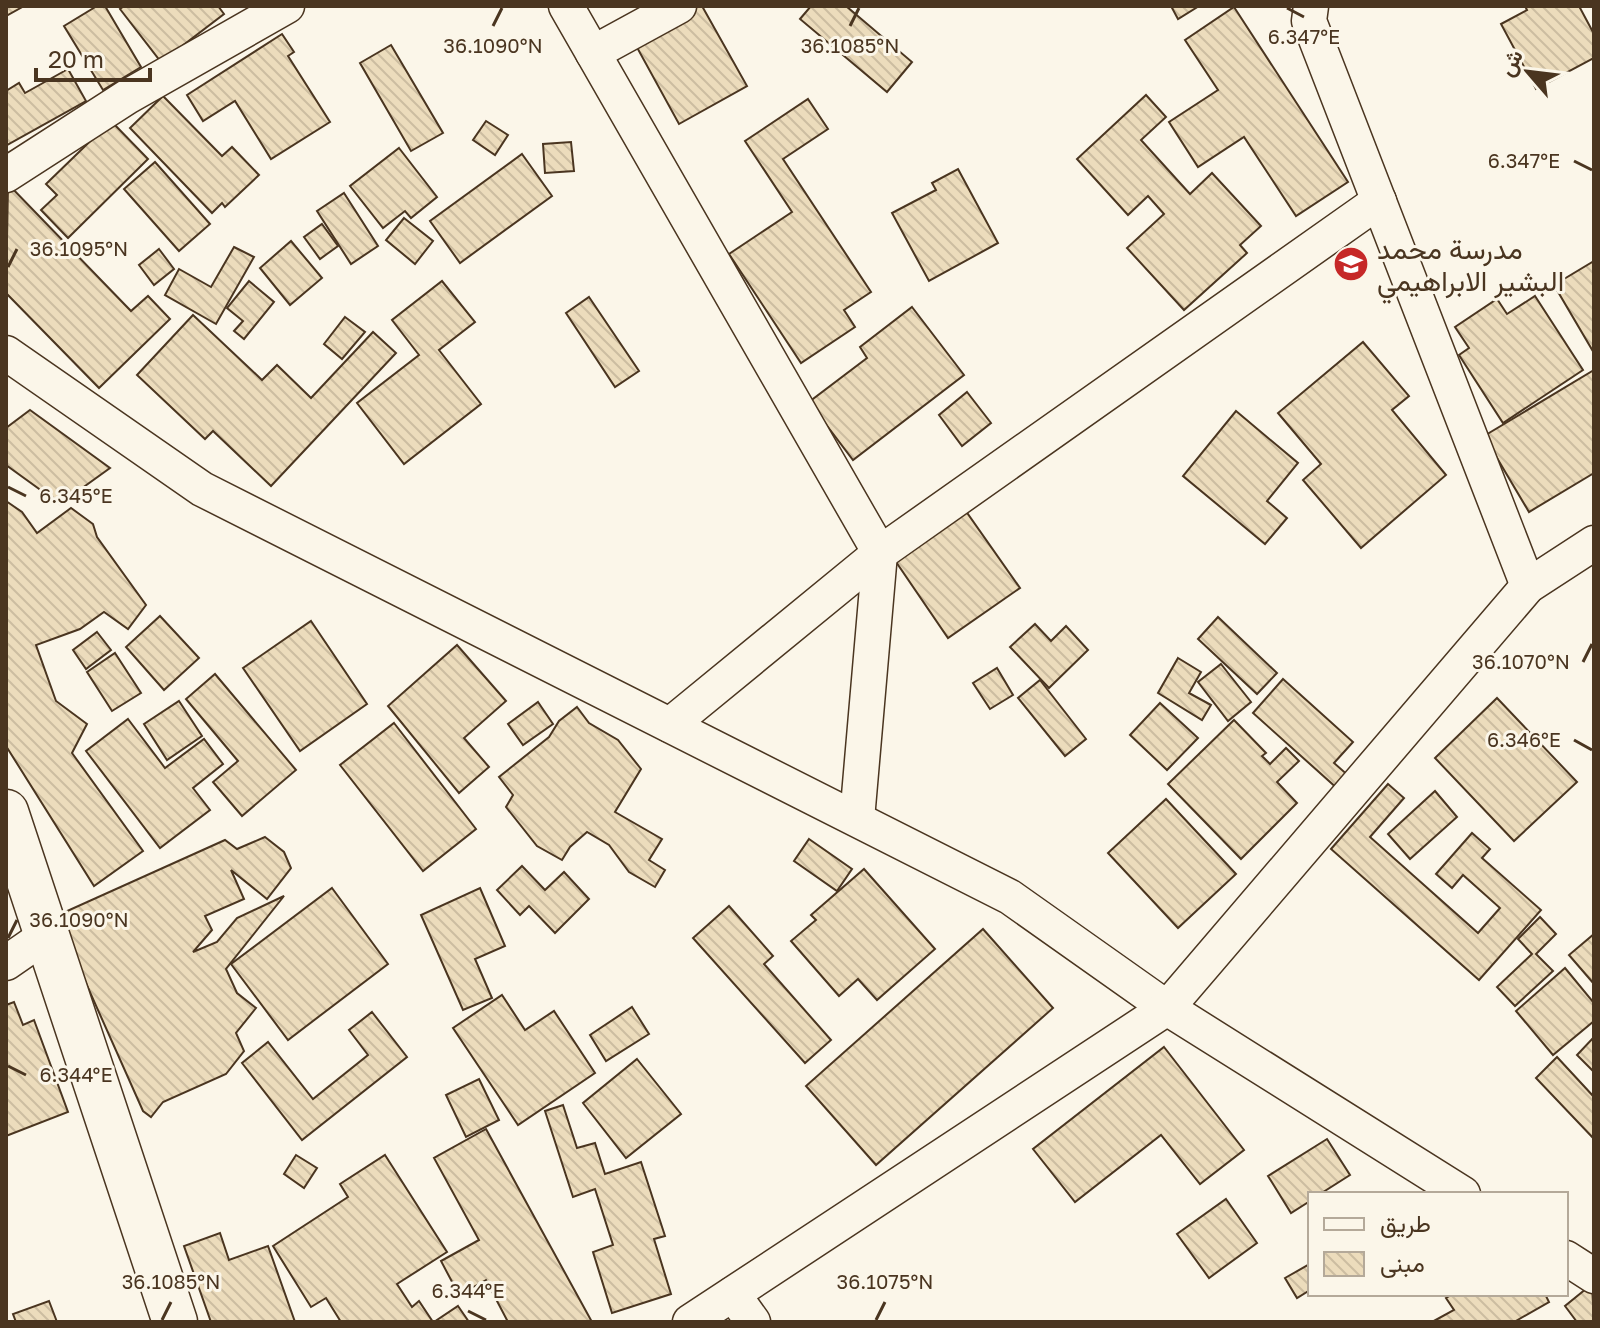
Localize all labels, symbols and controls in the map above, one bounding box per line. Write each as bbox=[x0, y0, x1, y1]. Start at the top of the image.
text: 6.347°E bbox=[1268, 24, 1340, 48]
scale bar bbox=[36, 32, 150, 82]
north arrow bbox=[1488, 32, 1568, 112]
text: 36.1090°N bbox=[443, 33, 543, 57]
text: 36.1085°N bbox=[801, 33, 899, 57]
text: 20 m bbox=[48, 44, 104, 73]
text: ش bbox=[1492, 44, 1529, 81]
text: 6.347°E bbox=[1488, 148, 1560, 172]
place label: مدرسة محمد البشير الابراهيمي bbox=[1377, 232, 1564, 304]
text: 36.1095°N bbox=[30, 236, 128, 260]
school or university icon: مدرسة محمد البشير الابراهيمي bbox=[1332, 245, 1370, 283]
text: 6.345°E bbox=[39, 483, 113, 507]
text: 36.1070°N bbox=[1472, 649, 1570, 673]
text: 6.346°E bbox=[1487, 727, 1561, 751]
text: 36.1090°N bbox=[29, 907, 129, 931]
text: 6.344°E bbox=[39, 1062, 113, 1086]
legend bbox=[1308, 1192, 1568, 1296]
text: طريق bbox=[1380, 1208, 1431, 1239]
text: مبنى bbox=[1380, 1248, 1425, 1278]
text: 36.1085°N bbox=[122, 1269, 220, 1293]
text: 36.1075°N bbox=[836, 1269, 934, 1293]
text: 6.344°E bbox=[431, 1278, 505, 1302]

